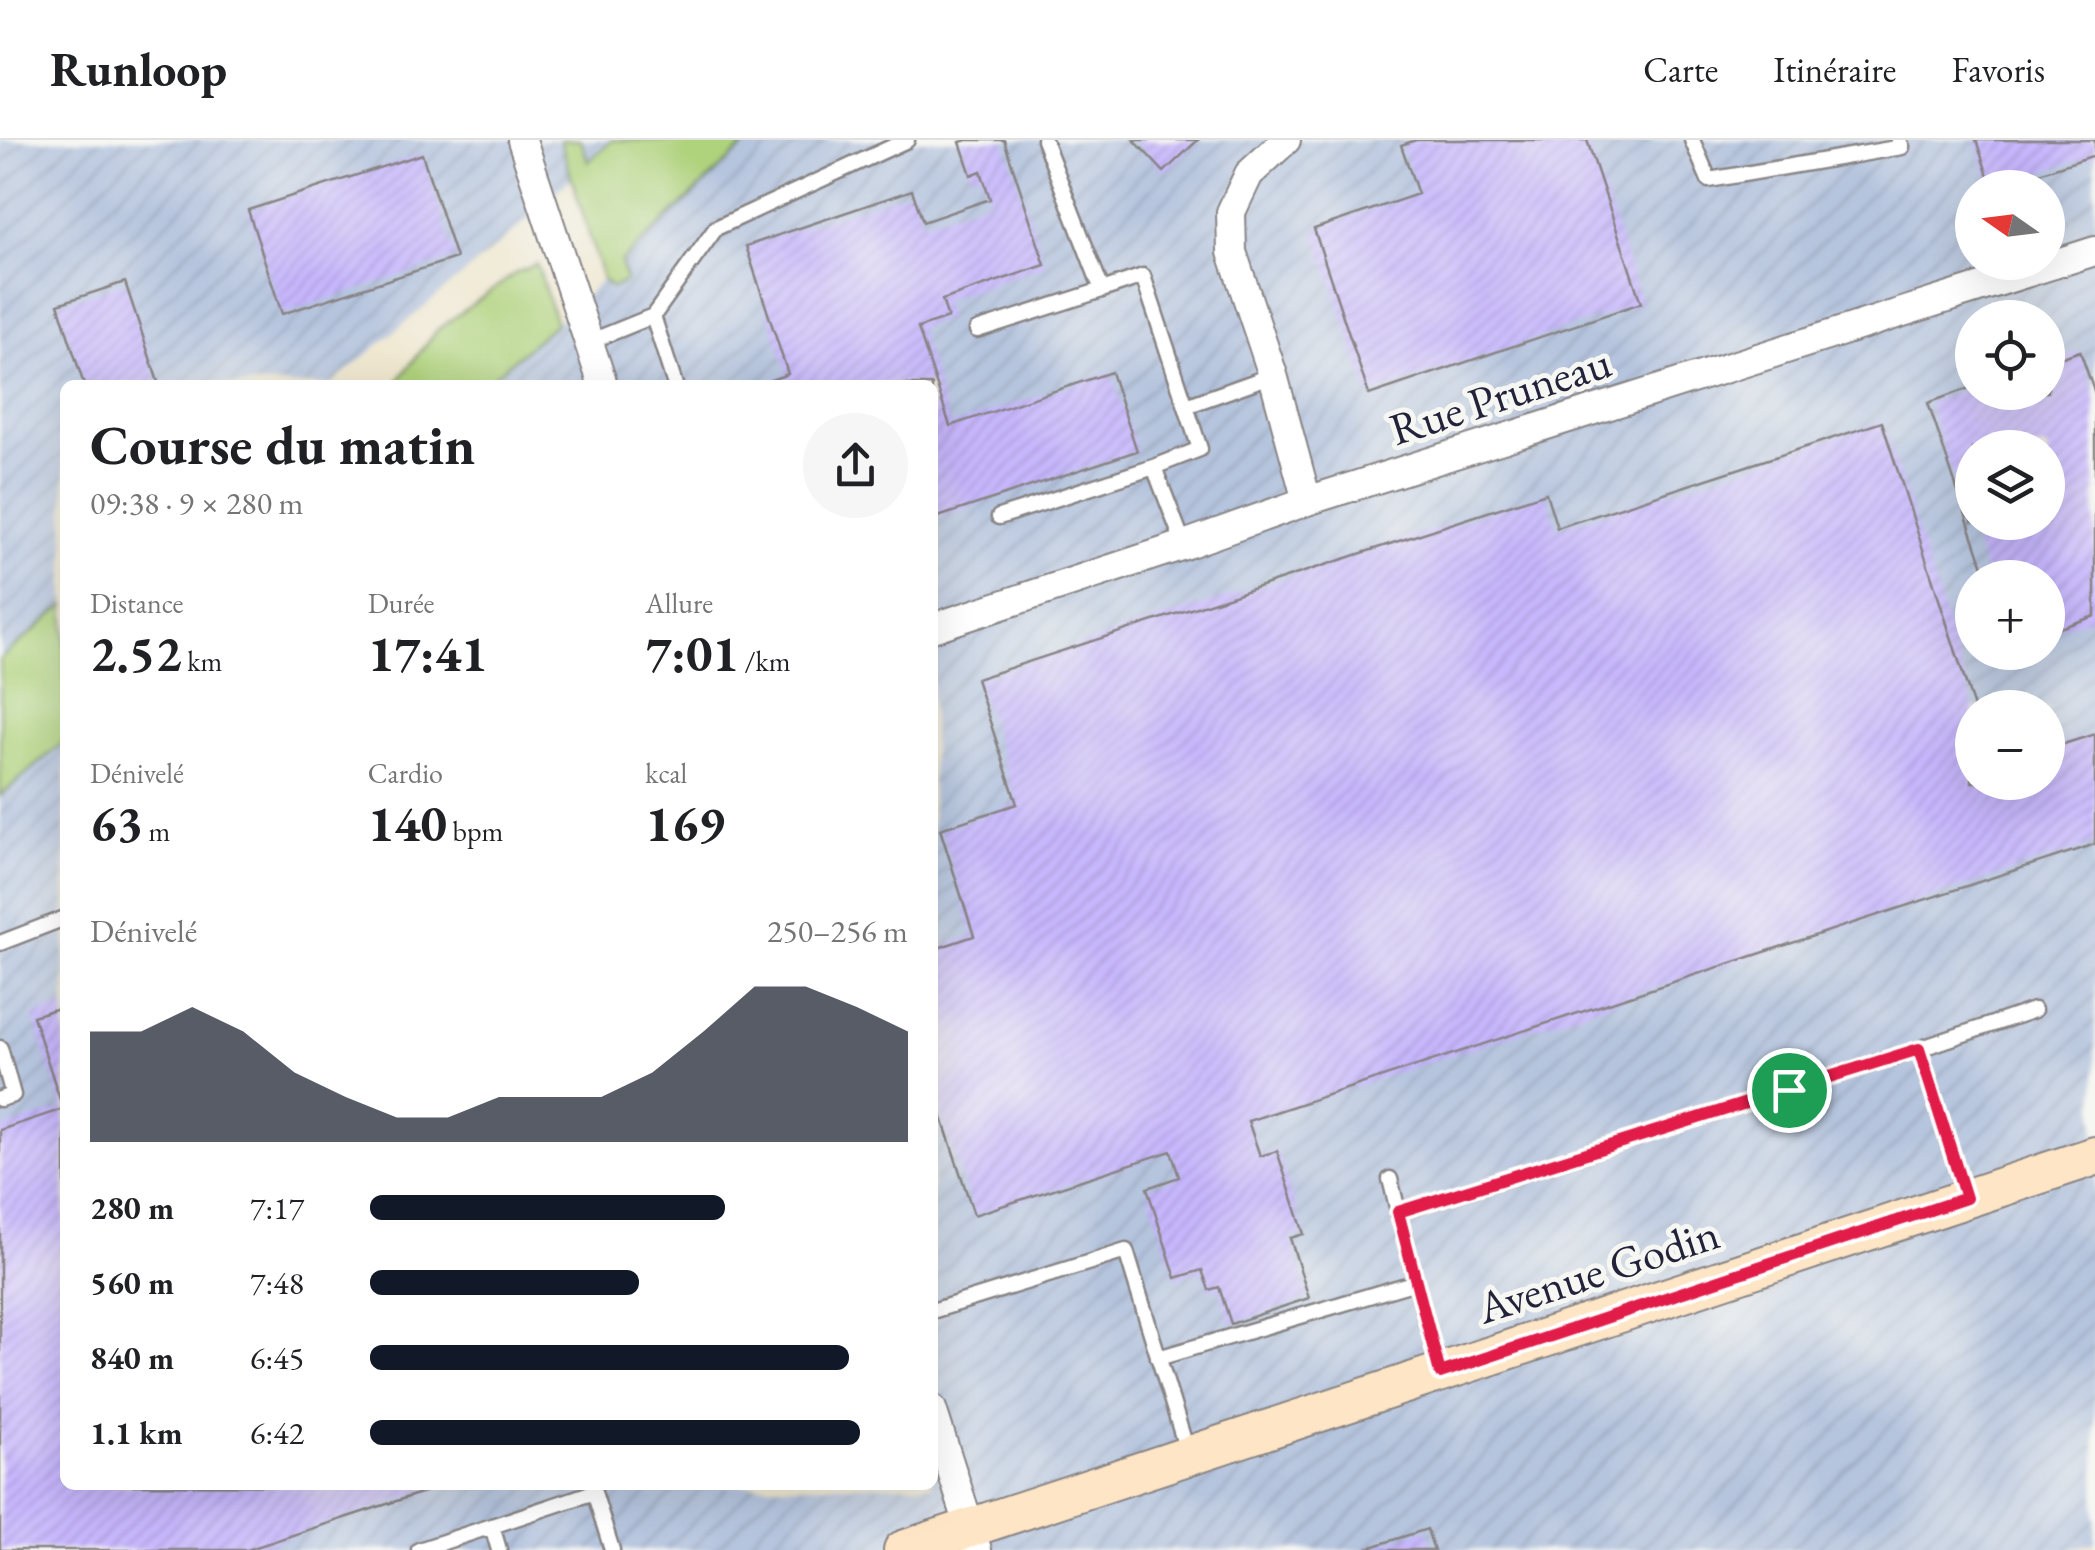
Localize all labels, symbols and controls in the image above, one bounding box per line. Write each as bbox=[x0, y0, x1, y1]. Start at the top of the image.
text: Runloop bbox=[50, 38, 227, 100]
text: Carte bbox=[1643, 47, 1718, 92]
text: Itinéraire bbox=[1773, 47, 1897, 92]
text: Favoris bbox=[1952, 47, 2045, 92]
north arrow bbox=[1955, 170, 2065, 280]
map controls bbox=[1955, 170, 2065, 800]
button: locate bbox=[1955, 300, 2065, 410]
street label: Rue Pruneau bbox=[1382, 332, 1618, 458]
text: Course du matin bbox=[90, 409, 475, 480]
button: share bbox=[803, 413, 908, 518]
button: layers bbox=[1955, 430, 2065, 540]
text: 09:38 · 9 × 280 m bbox=[90, 482, 303, 524]
button: + bbox=[1955, 560, 2065, 670]
text: Distance bbox=[90, 585, 184, 621]
text: Durée bbox=[368, 585, 434, 621]
text: Allure bbox=[645, 585, 713, 621]
text: 2.52 bbox=[90, 621, 182, 686]
text: 17:41 bbox=[368, 621, 488, 686]
text: 7:01 bbox=[645, 621, 739, 686]
text: km bbox=[182, 643, 222, 679]
text: /km bbox=[739, 643, 790, 679]
button: − bbox=[1955, 690, 2065, 800]
text: Dénivelé bbox=[90, 755, 184, 791]
text: Cardio bbox=[368, 755, 443, 791]
text: kcal bbox=[645, 755, 687, 791]
text: 63 bbox=[90, 791, 143, 856]
text: 140 bbox=[368, 791, 447, 856]
text: 169 bbox=[645, 791, 725, 856]
text: m bbox=[143, 813, 170, 849]
text: bpm bbox=[447, 813, 503, 849]
text: Dénivelé bbox=[90, 910, 197, 952]
text: 250–256 m bbox=[767, 910, 908, 952]
pin bbox=[1747, 1048, 1832, 1133]
icon: arrive bbox=[1762, 1063, 1817, 1118]
text: 280 m bbox=[90, 1187, 174, 1229]
text: 7:17 bbox=[250, 1187, 304, 1229]
street label: Avenue Godin bbox=[1469, 1204, 1726, 1337]
text: 560 m bbox=[90, 1262, 174, 1304]
text: 7:48 bbox=[250, 1262, 304, 1304]
text: 840 m bbox=[90, 1337, 174, 1379]
text: 6:45 bbox=[250, 1337, 304, 1379]
text: 1.1 km bbox=[90, 1412, 183, 1454]
text: 6:42 bbox=[250, 1412, 304, 1454]

